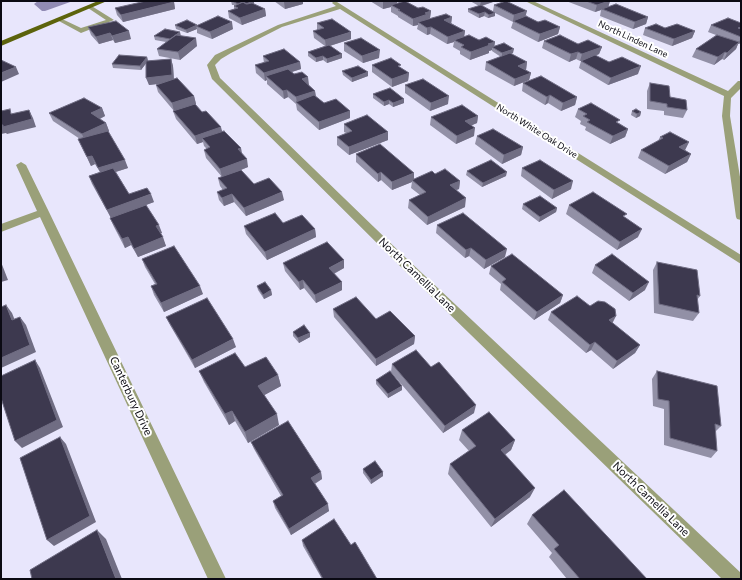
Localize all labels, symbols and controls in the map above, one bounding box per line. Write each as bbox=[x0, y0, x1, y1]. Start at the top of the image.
street label: North Linden Lane bbox=[596, 18, 670, 60]
street label: North White Oak Drive bbox=[495, 102, 579, 160]
street label: North Camellia Lane bbox=[376, 235, 458, 315]
street label: Canterbury Drive bbox=[107, 354, 155, 438]
street label: North Camellia Lane bbox=[610, 459, 692, 539]

